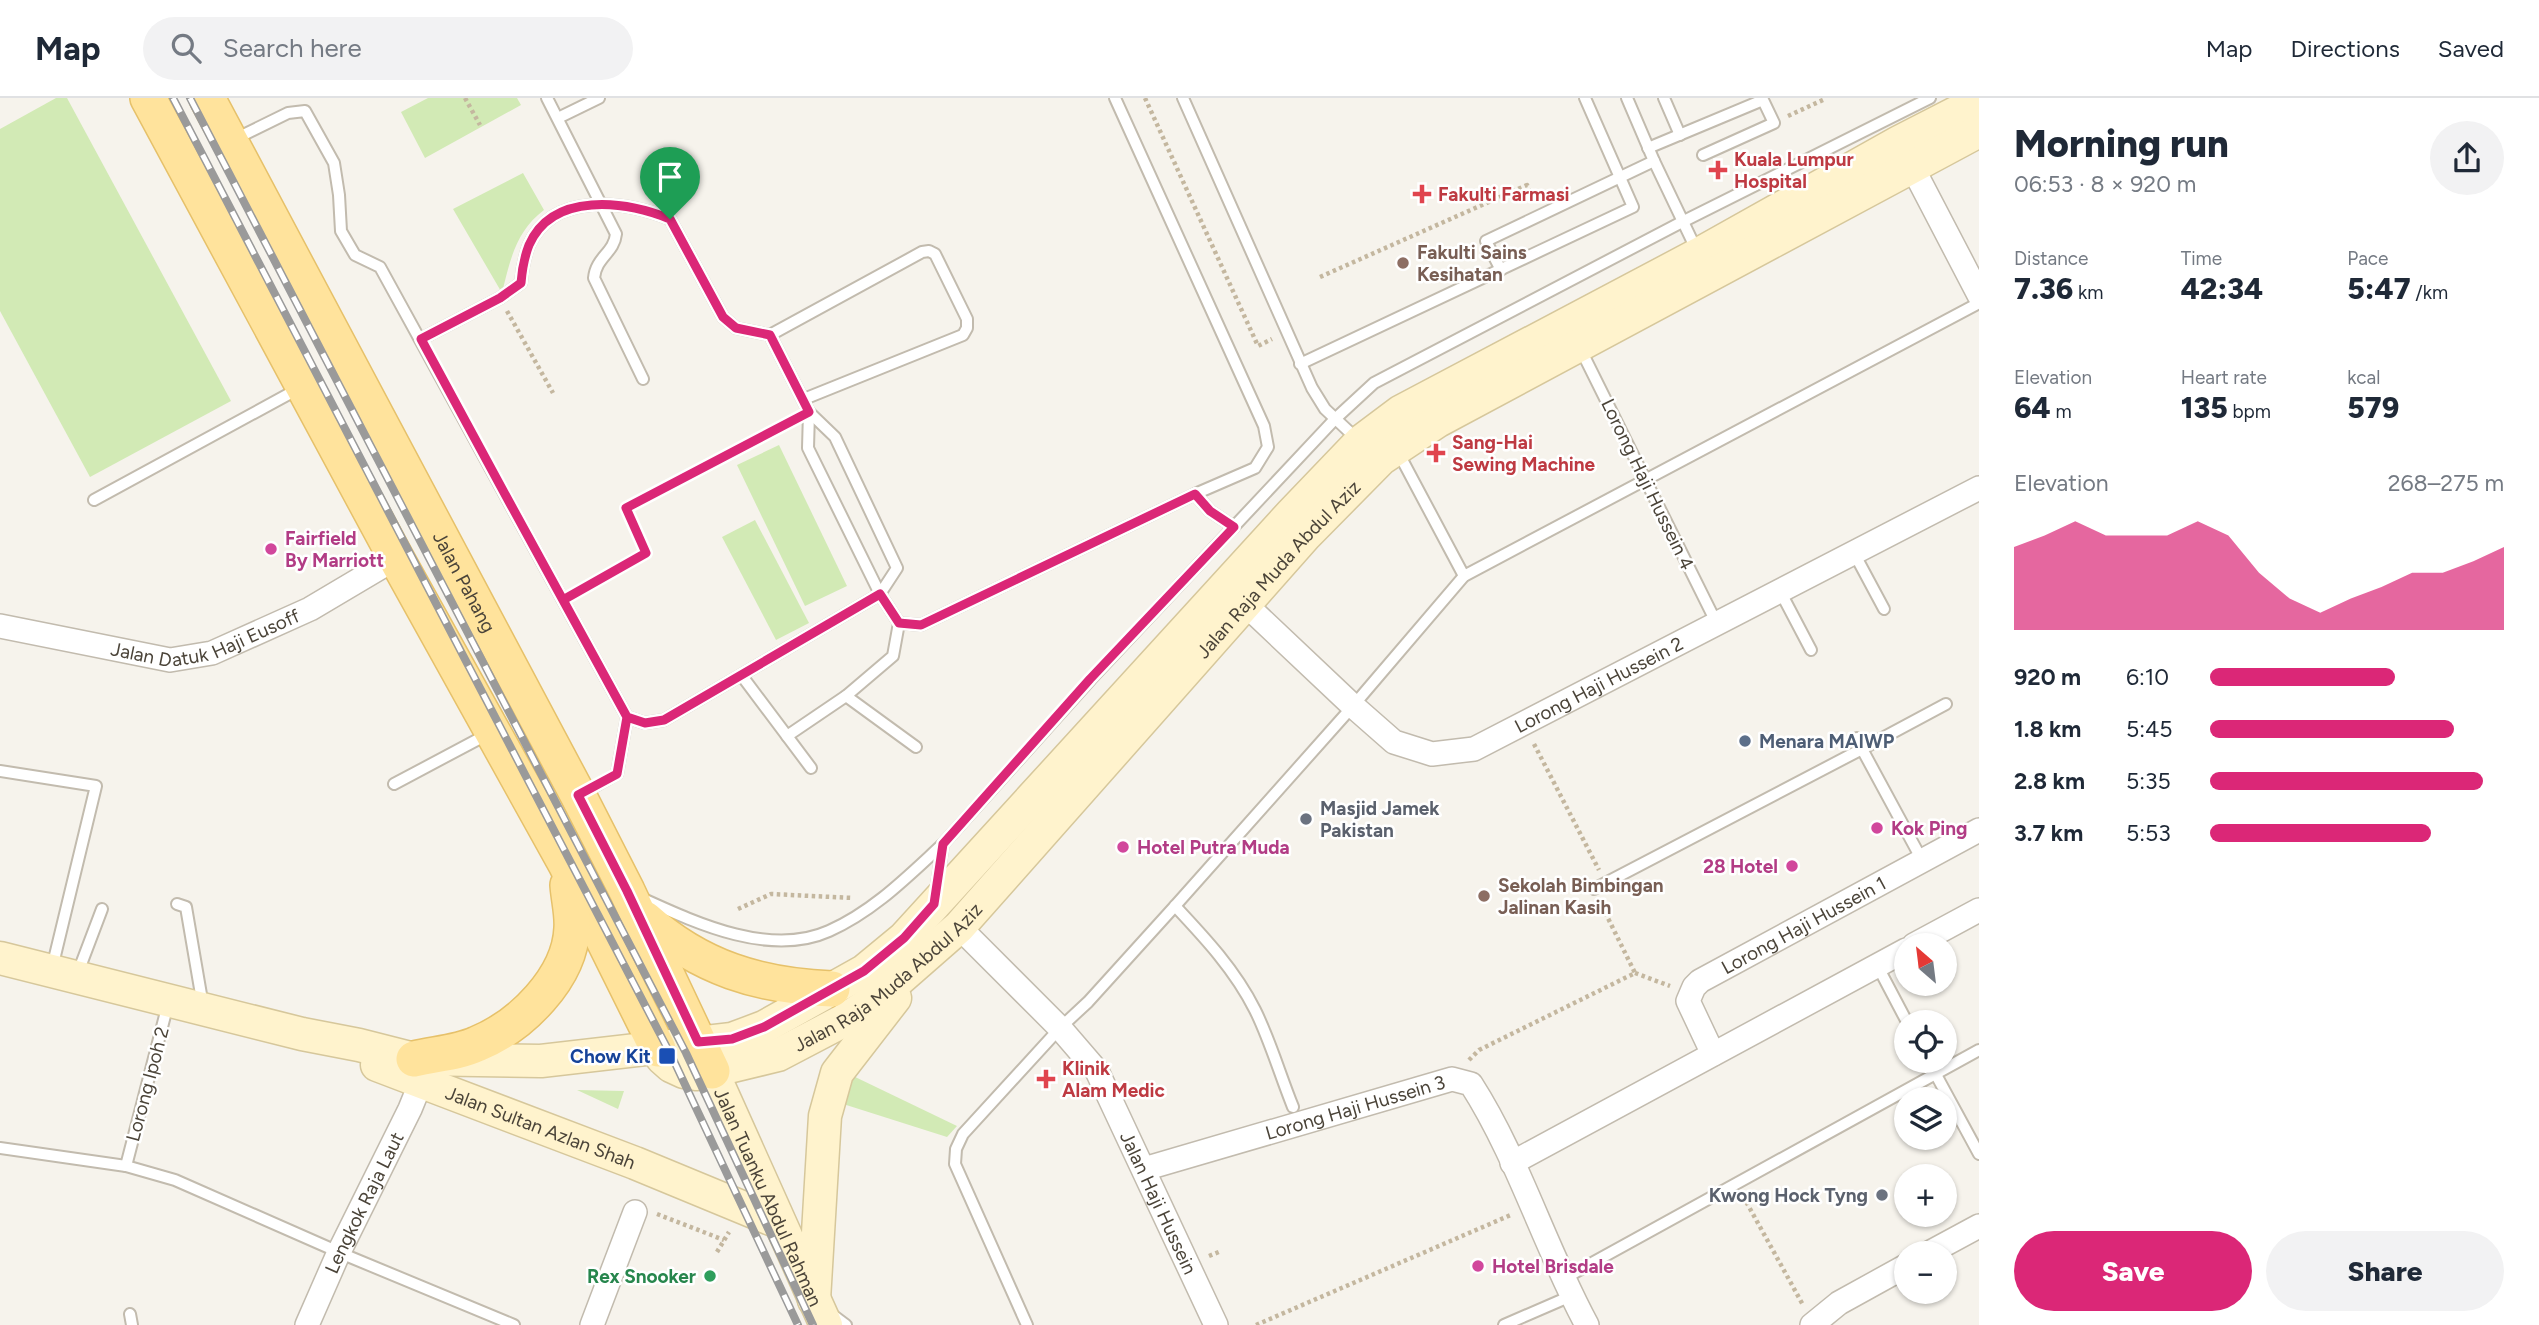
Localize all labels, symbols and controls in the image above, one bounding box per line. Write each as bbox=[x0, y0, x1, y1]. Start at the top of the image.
search box bbox=[143, 17, 633, 80]
text: Map bbox=[35, 29, 101, 68]
icon: search bbox=[167, 29, 205, 67]
text: Search here bbox=[223, 32, 362, 64]
text: Map bbox=[2206, 34, 2252, 63]
text: Directions bbox=[2290, 34, 2400, 63]
text: Saved bbox=[2438, 34, 2504, 63]
text: Morning run bbox=[2014, 121, 2229, 167]
button: share bbox=[2430, 121, 2504, 195]
pin bbox=[640, 147, 700, 219]
place label: Kuala Lumpur Hospital bbox=[1734, 148, 1854, 193]
icon: arrive bbox=[651, 158, 689, 196]
marker: Kuala Lumpur Hospital bbox=[1708, 160, 1728, 180]
text: 06:53 · 8 × 920 m bbox=[2014, 170, 2196, 198]
place label: Fakulti Farmasi bbox=[1438, 183, 1570, 206]
marker: Fakulti Farmasi bbox=[1412, 184, 1432, 204]
place label: Fakulti Sains Kesihatan bbox=[1417, 241, 1527, 286]
text: Distance bbox=[2014, 247, 2088, 270]
text: Time bbox=[2181, 247, 2222, 270]
text: Pace bbox=[2347, 247, 2388, 270]
marker: Fakulti Sains Kesihatan bbox=[1395, 255, 1411, 271]
text: 7.36 bbox=[2014, 270, 2073, 307]
text: 42:34 bbox=[2181, 270, 2263, 307]
text: 5:47 bbox=[2347, 270, 2411, 307]
text: km bbox=[2073, 281, 2103, 304]
text: /km bbox=[2411, 281, 2448, 304]
text: Elevation bbox=[2014, 366, 2092, 389]
text: Heart rate bbox=[2181, 366, 2267, 389]
text: kcal bbox=[2347, 366, 2381, 389]
text: 64 bbox=[2014, 389, 2051, 426]
text: 135 bbox=[2181, 389, 2228, 426]
text: 579 bbox=[2347, 389, 2399, 426]
street label: Lorong Haji Hussein 4 bbox=[1596, 395, 1699, 574]
text: m bbox=[2051, 400, 2072, 423]
text: bpm bbox=[2228, 400, 2271, 423]
place label: Sang-Hai Sewing Machine bbox=[1452, 431, 1596, 476]
marker: Sang-Hai Sewing Machine bbox=[1426, 443, 1446, 463]
text: Elevation bbox=[2014, 469, 2109, 497]
text: 268–275 m bbox=[2388, 469, 2504, 497]
street label: Jalan Raja Muda Abdul Aziz bbox=[1191, 476, 1365, 663]
place label: Fairfield By Marriott bbox=[285, 527, 385, 572]
street label: Jalan Pahang bbox=[428, 527, 500, 637]
marker: Fairfield By Marriott bbox=[263, 541, 279, 557]
street label: Jalan Datuk Haji Eusoff bbox=[109, 604, 303, 672]
street label: Lorong Haji Hussein 2 bbox=[1511, 632, 1687, 738]
text: 920 m bbox=[2014, 663, 2081, 691]
text: 6:10 bbox=[2126, 663, 2169, 691]
text: 1.8 km bbox=[2014, 715, 2081, 743]
text: 5:45 bbox=[2126, 715, 2173, 743]
place label: Menara MAIWP bbox=[1759, 730, 1895, 753]
marker: Menara MAIWP bbox=[1737, 733, 1753, 749]
text: 2.8 km bbox=[2014, 767, 2085, 795]
text: 5:35 bbox=[2126, 767, 2171, 795]
place label: Masjid Jamek Pakistan bbox=[1320, 797, 1440, 842]
marker: Masjid Jamek Pakistan bbox=[1298, 811, 1314, 827]
place label: Kok Ping bbox=[1891, 817, 1968, 840]
text: 3.7 km bbox=[2014, 819, 2083, 847]
text: 5:53 bbox=[2126, 819, 2171, 847]
marker: Kok Ping bbox=[1869, 820, 1885, 836]
place label: Hotel Putra Muda bbox=[1137, 836, 1290, 859]
marker: Hotel Putra Muda bbox=[1115, 839, 1131, 855]
place label: 28 Hotel bbox=[1703, 855, 1778, 878]
marker: 28 Hotel bbox=[1784, 858, 1800, 874]
street label: Lorong Haji Hussein 1 bbox=[1717, 872, 1890, 979]
place label: Sekolah Bimbingan Jalinan Kasih bbox=[1498, 874, 1664, 919]
marker: Sekolah Bimbingan Jalinan Kasih bbox=[1476, 888, 1492, 904]
street label: Jalan Raja Muda Abdul Aziz bbox=[790, 898, 987, 1057]
north arrow bbox=[1894, 933, 1956, 996]
map controls bbox=[1894, 933, 1957, 1304]
button: locate bbox=[1894, 1010, 1957, 1073]
street label: Lorong Ipoh 2 bbox=[121, 1024, 174, 1144]
place label: Chow Kit bbox=[570, 1045, 651, 1068]
marker: Chow Kit bbox=[657, 1046, 677, 1066]
place label: Klinik Alam Medic bbox=[1062, 1057, 1165, 1102]
marker: Klinik Alam Medic bbox=[1036, 1069, 1056, 1089]
street label: Lorong Haji Hussein 3 bbox=[1263, 1071, 1448, 1145]
street label: Jalan Sultan Azlan Shah bbox=[442, 1081, 639, 1174]
street label: Jalan Tuanku Abdul Rahman bbox=[709, 1084, 827, 1310]
button: layers bbox=[1894, 1087, 1957, 1150]
street label: Lengkok Raja Laut bbox=[320, 1128, 409, 1277]
street label: Jalan Haji Hussein bbox=[1115, 1128, 1202, 1278]
button: + bbox=[1894, 1164, 1957, 1227]
place label: Kwong Hock Tyng bbox=[1709, 1184, 1868, 1207]
marker: Kwong Hock Tyng bbox=[1874, 1187, 1890, 1203]
button: Save bbox=[2014, 1231, 2252, 1311]
button: Share bbox=[2266, 1231, 2504, 1311]
button: − bbox=[1894, 1241, 1957, 1304]
place label: Hotel Brisdale bbox=[1492, 1255, 1614, 1278]
marker: Hotel Brisdale bbox=[1470, 1258, 1486, 1274]
place label: Rex Snooker bbox=[587, 1265, 696, 1288]
marker: Rex Snooker bbox=[702, 1268, 718, 1284]

